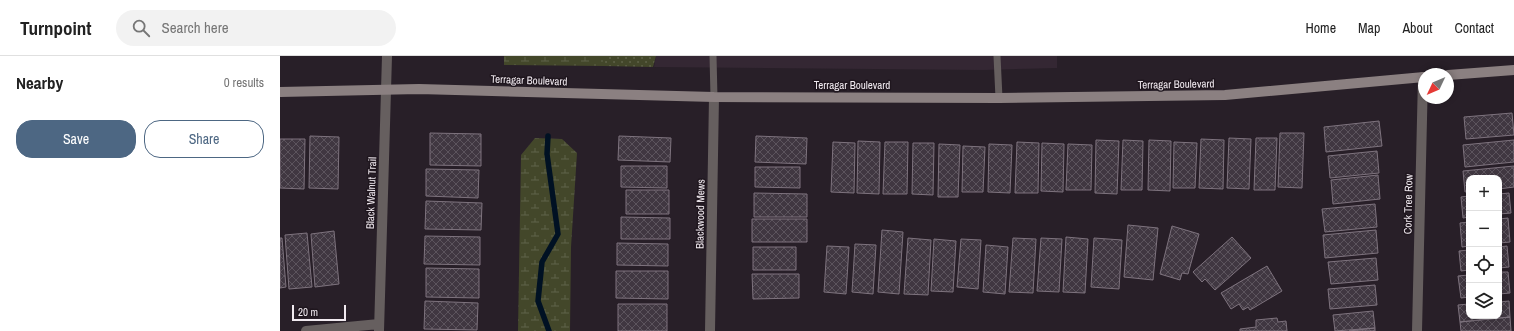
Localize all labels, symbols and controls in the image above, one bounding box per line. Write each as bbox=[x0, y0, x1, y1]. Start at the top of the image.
search box bbox=[116, 10, 396, 46]
text: Turnpoint bbox=[20, 15, 92, 41]
icon: search bbox=[130, 17, 152, 39]
text: Search here bbox=[162, 17, 229, 38]
text: Home bbox=[1305, 19, 1336, 37]
text: Map bbox=[1358, 19, 1380, 37]
text: About bbox=[1402, 19, 1432, 37]
text: Contact bbox=[1454, 19, 1494, 37]
north arrow bbox=[1418, 68, 1454, 104]
text: Nearby bbox=[16, 71, 63, 94]
street label: Terragar Boulevard bbox=[490, 72, 568, 88]
text: 0 results bbox=[224, 74, 264, 91]
street label: Terragar Boulevard bbox=[1138, 76, 1214, 92]
street label: Terragar Boulevard bbox=[814, 78, 890, 92]
button: Save bbox=[16, 120, 136, 158]
button: Share bbox=[144, 120, 264, 158]
street label: Black Walnut Trail bbox=[363, 157, 379, 229]
street label: Cork Tree Row bbox=[1400, 173, 1416, 234]
map controls bbox=[1466, 175, 1502, 319]
button: + bbox=[1466, 175, 1502, 211]
street label: Blackwood Mews bbox=[692, 179, 708, 249]
button: − bbox=[1466, 211, 1502, 247]
button: locate bbox=[1466, 247, 1502, 283]
button: layers bbox=[1466, 283, 1502, 319]
scale bar bbox=[292, 303, 346, 322]
text: 20 m bbox=[298, 305, 318, 319]

